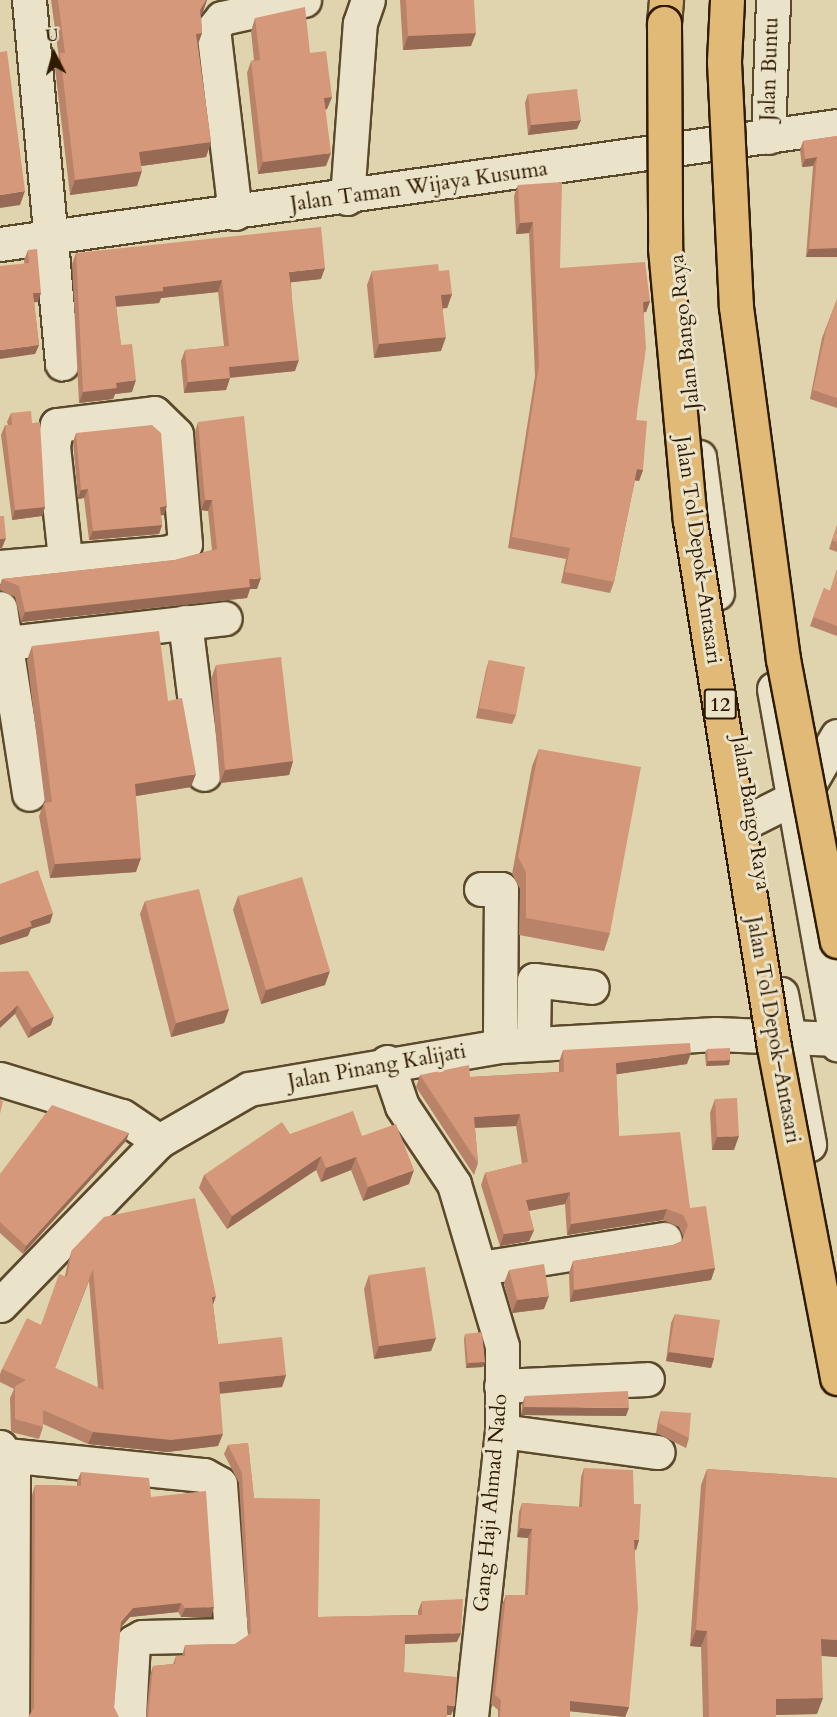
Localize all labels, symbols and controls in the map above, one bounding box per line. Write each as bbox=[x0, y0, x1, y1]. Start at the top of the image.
street label: Jalan Buntu bbox=[756, 17, 784, 121]
north arrow bbox=[24, 24, 84, 84]
text: U bbox=[44, 24, 60, 48]
street label: Jalan Taman Wijaya Kusuma bbox=[289, 156, 549, 218]
street label: Jalan Bango Raya bbox=[664, 253, 706, 411]
street label: Jalan Tol Depok–Antasari bbox=[670, 434, 726, 666]
road number: 12 bbox=[704, 687, 736, 721]
street label: Jalan Bango Raya bbox=[726, 734, 776, 892]
street label: Jalan Tol Depok–Antasari bbox=[741, 915, 805, 1145]
street label: Jalan Pinang Kalijati bbox=[286, 1039, 468, 1095]
street label: Gang Haji Ahmad Nado bbox=[469, 1393, 513, 1613]

